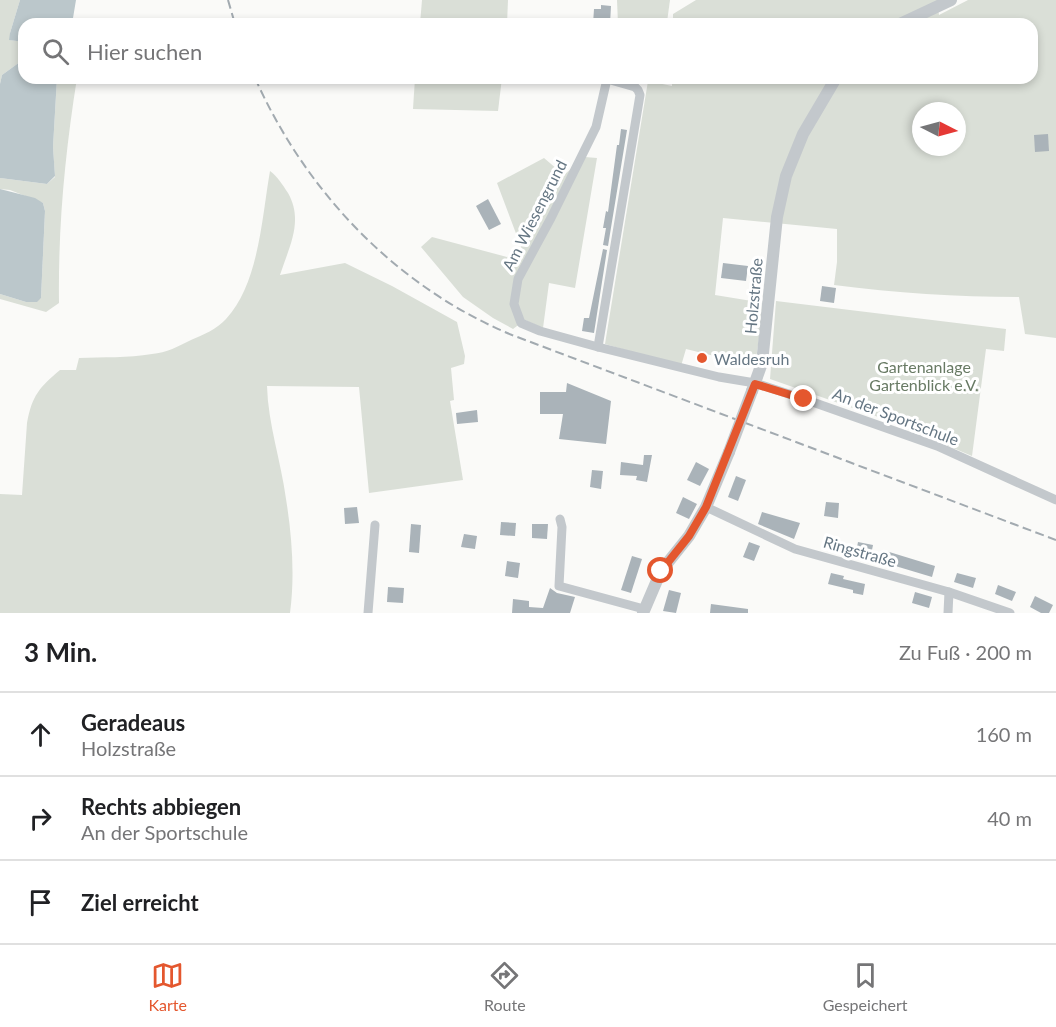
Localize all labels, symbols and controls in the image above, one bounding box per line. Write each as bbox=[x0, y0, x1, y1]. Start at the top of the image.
search box bbox=[18, 18, 1038, 84]
icon: search bbox=[39, 35, 72, 68]
text: Hier suchen bbox=[87, 38, 202, 65]
north arrow bbox=[912, 102, 966, 156]
street label: Am Wiesengrund bbox=[498, 156, 570, 274]
street label: Holzstraße bbox=[740, 257, 766, 335]
place label: Waldesruh bbox=[714, 349, 789, 368]
marker: Waldesruh bbox=[695, 351, 709, 365]
park label: Gartenanlage Gartenblick e.V. bbox=[869, 357, 979, 394]
street label: An der Sportschule bbox=[830, 383, 962, 449]
route end bbox=[790, 385, 816, 411]
street label: Ringstraße bbox=[821, 532, 899, 570]
route start bbox=[647, 557, 673, 583]
text: 3 Min. bbox=[24, 636, 97, 668]
text: Zu Fuß · 200 m bbox=[899, 640, 1032, 664]
text: Geradeaus bbox=[81, 709, 185, 736]
icon: ahead bbox=[24, 718, 57, 751]
text: 160 m bbox=[976, 722, 1032, 746]
text: Holzstraße bbox=[81, 736, 176, 760]
text: Rechts abbiegen bbox=[81, 793, 241, 820]
icon: right bbox=[24, 802, 57, 835]
text: 40 m bbox=[987, 806, 1032, 830]
text: An der Sportschule bbox=[81, 820, 248, 844]
icon: arrive bbox=[24, 886, 57, 919]
text: Ziel erreicht bbox=[81, 889, 199, 916]
tab: Karte bbox=[149, 959, 187, 1014]
tab: Route bbox=[484, 959, 526, 1014]
tab: Gespeichert bbox=[823, 959, 907, 1014]

